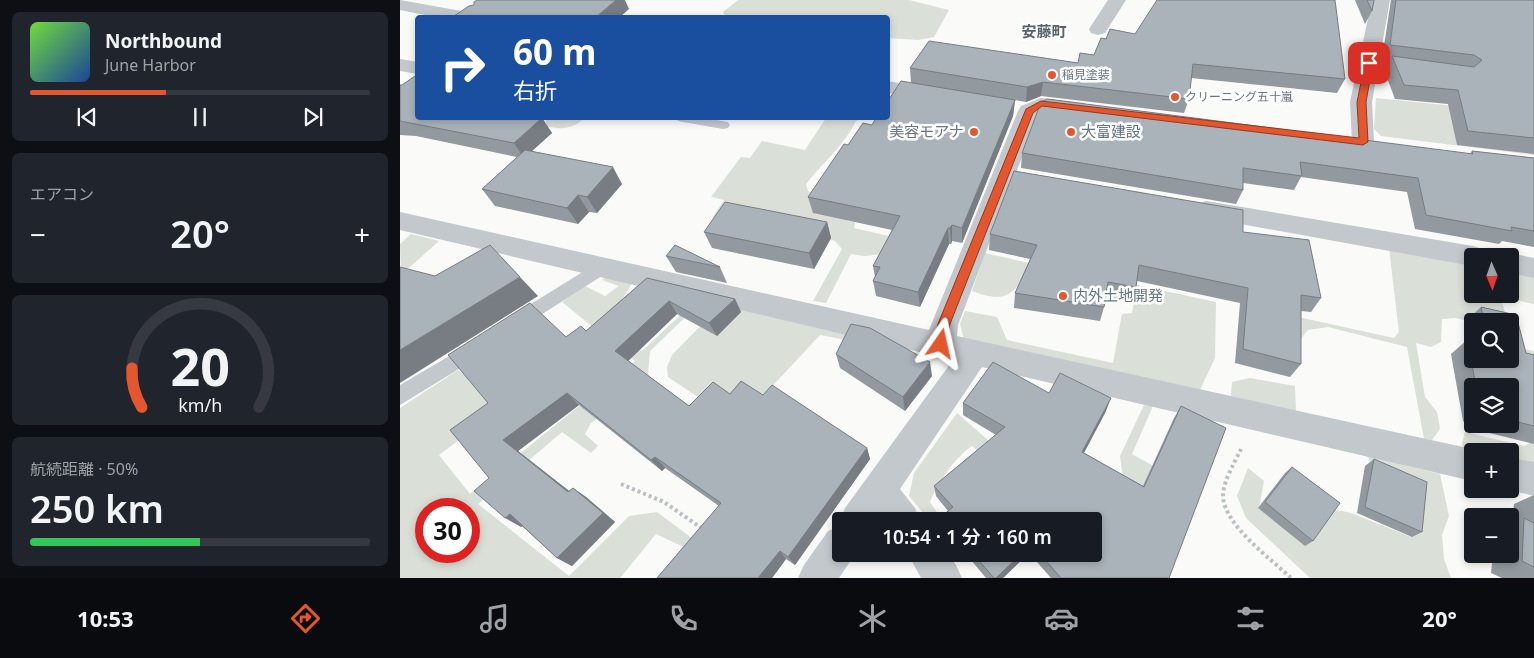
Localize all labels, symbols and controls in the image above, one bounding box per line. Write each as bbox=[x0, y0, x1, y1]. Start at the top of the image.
district label: 安藤町 bbox=[1021, 21, 1067, 41]
text: Northbound bbox=[105, 28, 222, 54]
text: 60 m bbox=[513, 28, 596, 75]
icon: right bbox=[430, 35, 495, 100]
pin bbox=[1348, 42, 1390, 84]
icon: arrive bbox=[1355, 49, 1383, 77]
text: June Harbor bbox=[105, 54, 196, 76]
place label: 稲見塗装 bbox=[1062, 66, 1110, 83]
marker: 稲見塗装 bbox=[1046, 69, 1058, 81]
text: 右折 bbox=[513, 75, 557, 105]
place label: クリーニング五十嵐 bbox=[1185, 88, 1293, 105]
marker: クリーニング五十嵐 bbox=[1169, 91, 1181, 103]
icon: previous bbox=[73, 103, 101, 131]
icon: pause bbox=[186, 103, 214, 131]
icon: next bbox=[299, 103, 327, 131]
place label: 美容モアナ bbox=[889, 121, 964, 141]
place label: 大富建設 bbox=[1081, 121, 1141, 141]
marker: 美容モアナ bbox=[968, 126, 980, 138]
marker: 大富建設 bbox=[1065, 126, 1077, 138]
text: エアコン bbox=[30, 183, 94, 205]
text: 20° bbox=[170, 207, 230, 259]
text: − bbox=[30, 215, 46, 253]
text: + bbox=[354, 215, 370, 253]
north arrow bbox=[1464, 248, 1519, 302]
map controls bbox=[1464, 248, 1519, 563]
place label: 内外土地開発 bbox=[1073, 285, 1163, 305]
marker: 内外土地開発 bbox=[1057, 290, 1069, 302]
button: search bbox=[1464, 313, 1519, 368]
position arrow bbox=[914, 317, 966, 369]
text: 20 bbox=[170, 330, 230, 401]
button: layers bbox=[1464, 378, 1519, 433]
text: km/h bbox=[178, 393, 222, 417]
button: + bbox=[1464, 443, 1519, 498]
text: 航続距離 · 50% bbox=[30, 458, 138, 480]
text: 250 km bbox=[30, 482, 164, 534]
speed limit sign: 30 bbox=[415, 498, 480, 563]
button: − bbox=[1464, 508, 1519, 563]
text: 10:54 · 1 分 · 160 m bbox=[882, 524, 1052, 550]
icon: directions bbox=[288, 601, 323, 636]
icon: music bbox=[477, 601, 512, 636]
icon: phone bbox=[666, 601, 701, 636]
icon: climate bbox=[855, 601, 890, 636]
icon: car bbox=[1044, 601, 1079, 636]
icon: filters bbox=[1233, 601, 1268, 636]
text: 10:53 bbox=[77, 603, 134, 633]
text: 20° bbox=[1422, 603, 1457, 633]

